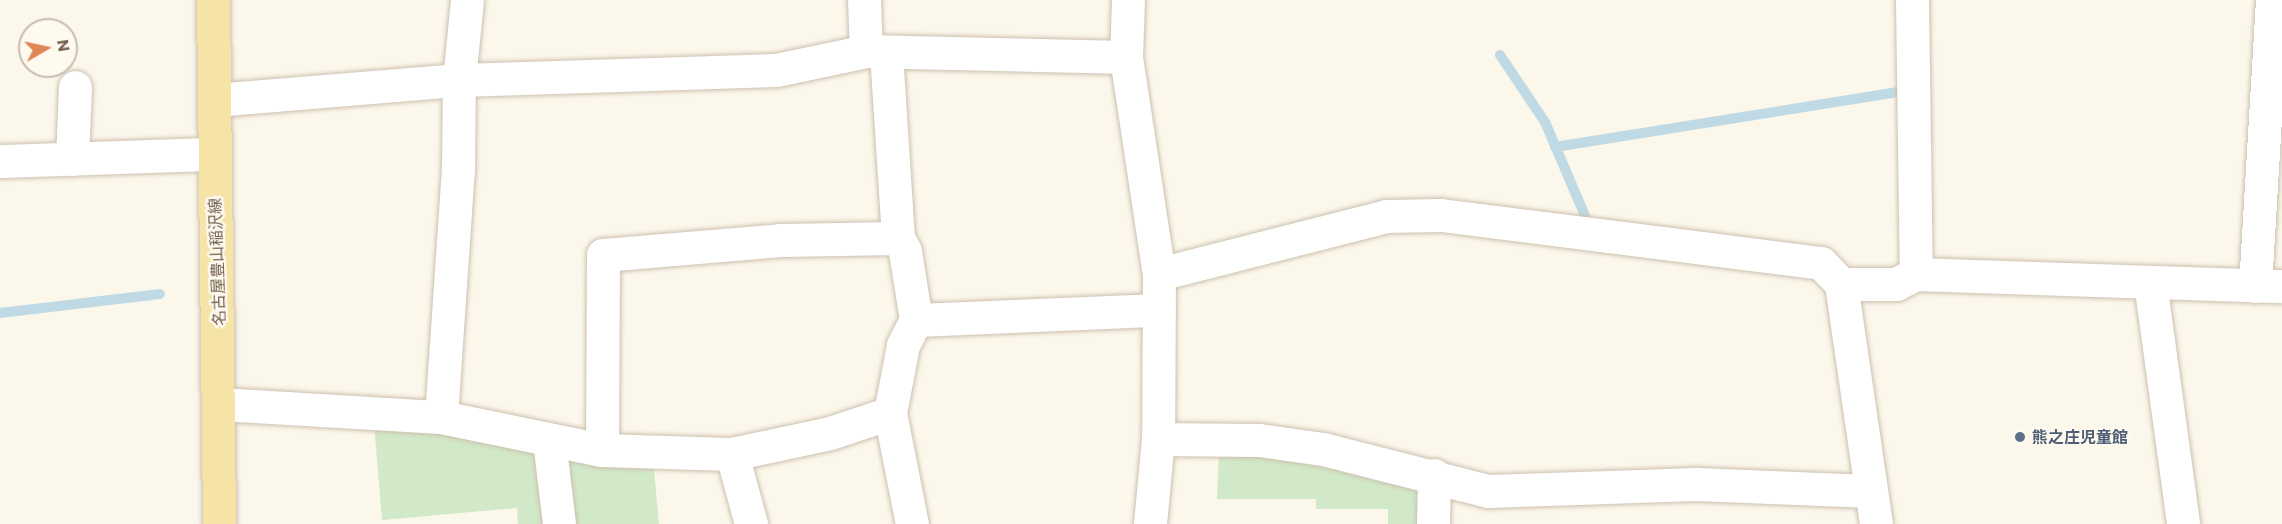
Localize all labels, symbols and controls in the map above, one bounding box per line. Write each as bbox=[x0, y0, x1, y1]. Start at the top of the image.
north arrow bbox=[18, 18, 78, 78]
text: N bbox=[54, 38, 75, 53]
street label: 名古屋豊山稲沢線 bbox=[205, 198, 229, 326]
place label: 熊之庄児童館 bbox=[2032, 427, 2128, 447]
marker: 熊之庄児童館 bbox=[2013, 430, 2027, 444]

